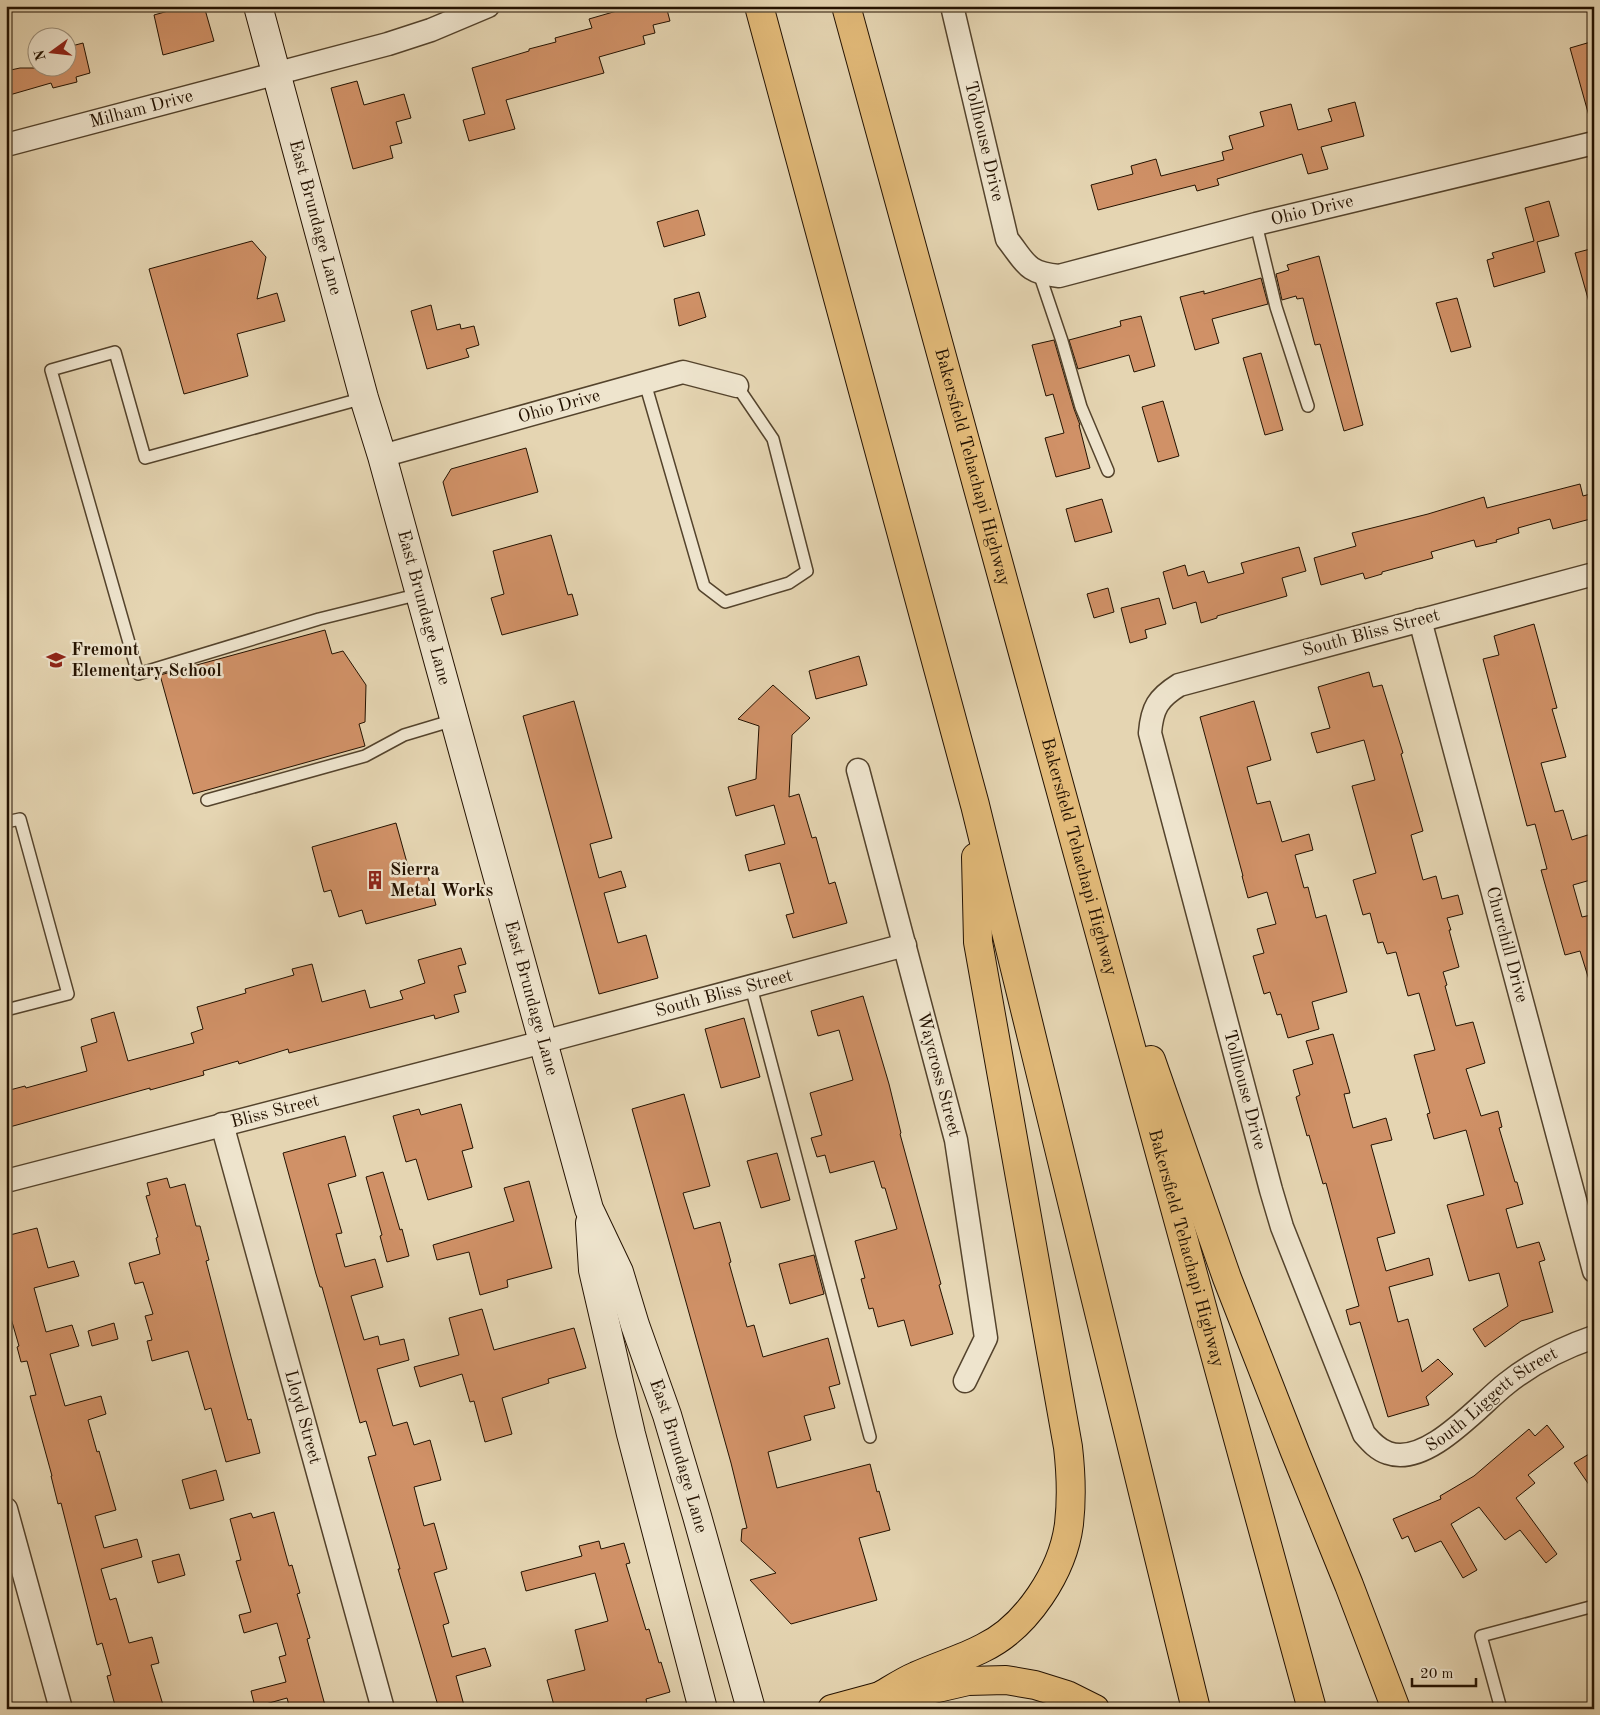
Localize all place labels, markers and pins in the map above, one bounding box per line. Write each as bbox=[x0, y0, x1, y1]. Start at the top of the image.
place label: Fremont Elementary School bbox=[71, 641, 222, 680]
school or university icon: Fremont Elementary School bbox=[45, 649, 67, 671]
place label: Sierra Metal Works bbox=[390, 861, 493, 900]
building icon: Sierra Metal Works bbox=[364, 869, 386, 891]

